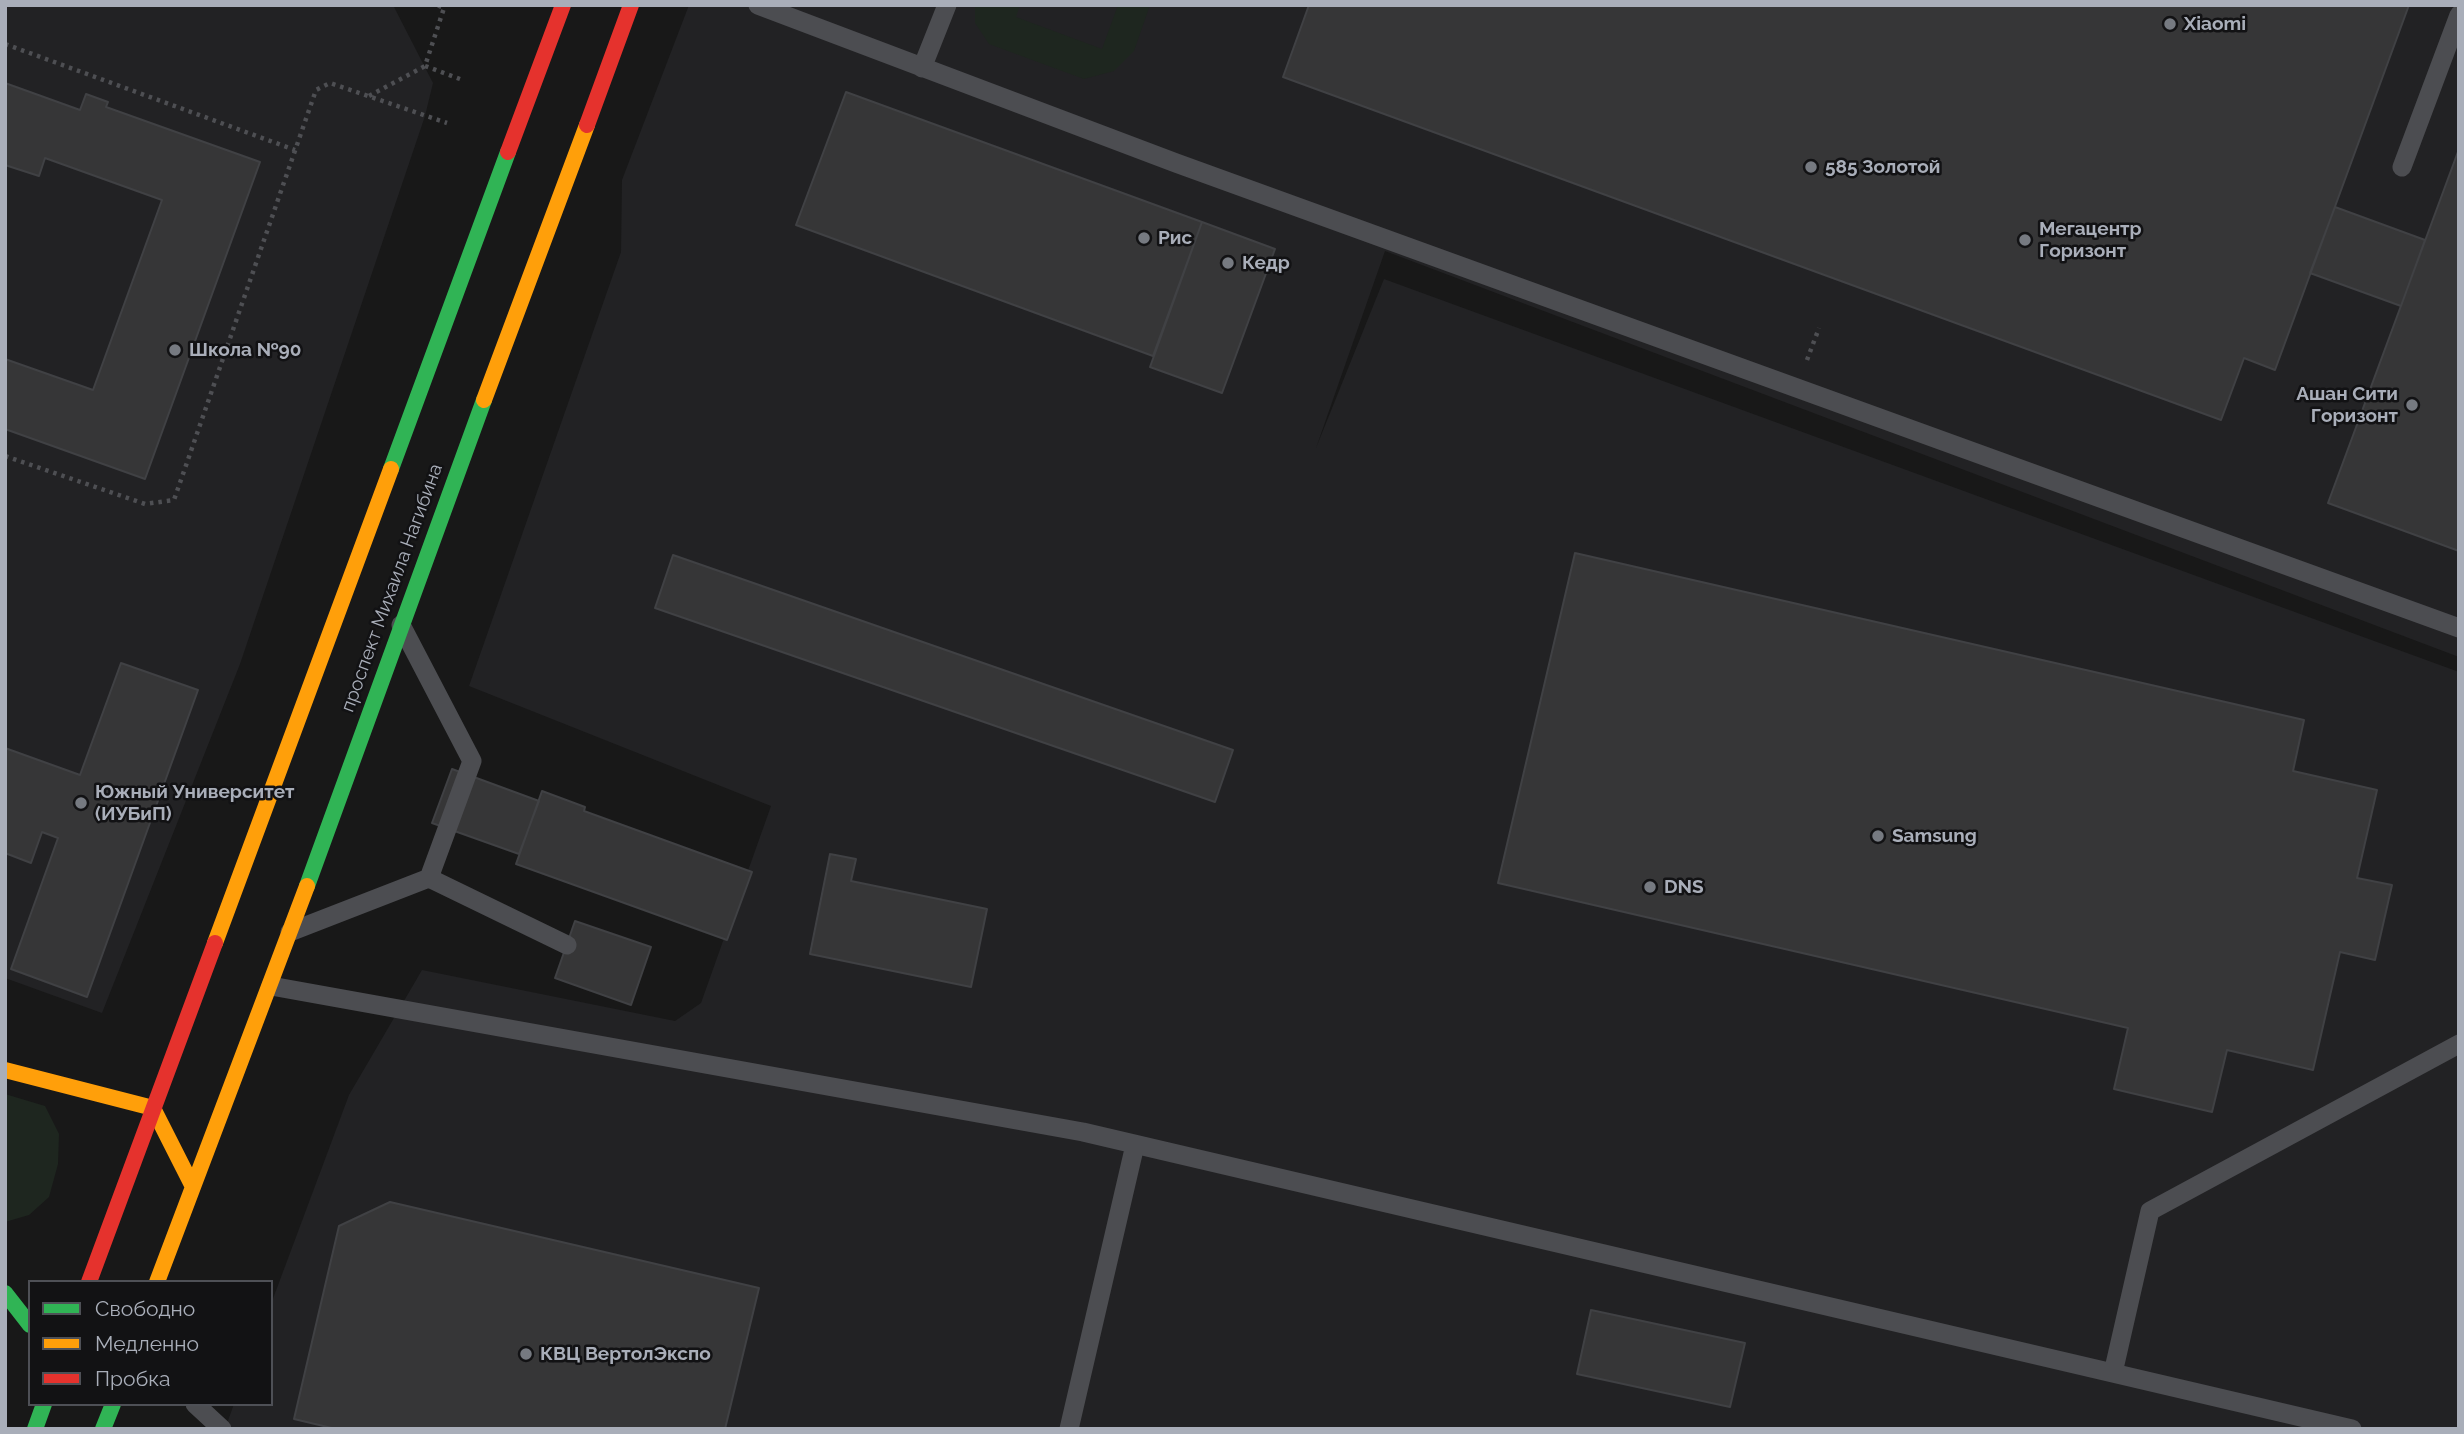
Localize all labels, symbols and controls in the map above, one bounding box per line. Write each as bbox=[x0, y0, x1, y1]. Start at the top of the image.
place label: Xiaomi bbox=[2184, 13, 2246, 35]
marker: Xiaomi bbox=[2162, 16, 2178, 32]
place label: 585 Золотой bbox=[1825, 156, 1941, 178]
marker: 585 Золотой bbox=[1803, 159, 1819, 175]
place label: Мегацентр Горизонт bbox=[2039, 218, 2142, 262]
place label: Рис bbox=[1158, 227, 1192, 249]
marker: Рис bbox=[1136, 230, 1152, 246]
marker: Мегацентр Горизонт bbox=[2017, 232, 2033, 248]
place label: Кедр bbox=[1242, 252, 1290, 274]
marker: Кедр bbox=[1220, 255, 1236, 271]
place label: Школа №90 bbox=[189, 339, 301, 361]
marker: Школа №90 bbox=[167, 342, 183, 358]
place label: Ашан Сити Горизонт bbox=[2296, 383, 2398, 427]
marker: Ашан Сити Горизонт bbox=[2404, 397, 2420, 413]
street label: проспект Михаила Нагибина bbox=[336, 461, 448, 715]
place label: Южный Университет (ИУБиП) bbox=[95, 781, 295, 825]
marker: Южный Университет (ИУБиП) bbox=[73, 795, 89, 811]
place label: Samsung bbox=[1892, 825, 1977, 847]
marker: Samsung bbox=[1870, 828, 1886, 844]
place label: DNS bbox=[1664, 876, 1704, 898]
marker: DNS bbox=[1642, 879, 1658, 895]
legend bbox=[28, 1280, 273, 1406]
text: Свободно bbox=[95, 1296, 195, 1321]
text: Медленно bbox=[95, 1331, 199, 1356]
place label: КВЦ ВертолЭкспо bbox=[540, 1343, 711, 1365]
marker: КВЦ ВертолЭкспо bbox=[518, 1346, 534, 1362]
text: Пробка bbox=[95, 1366, 171, 1391]

